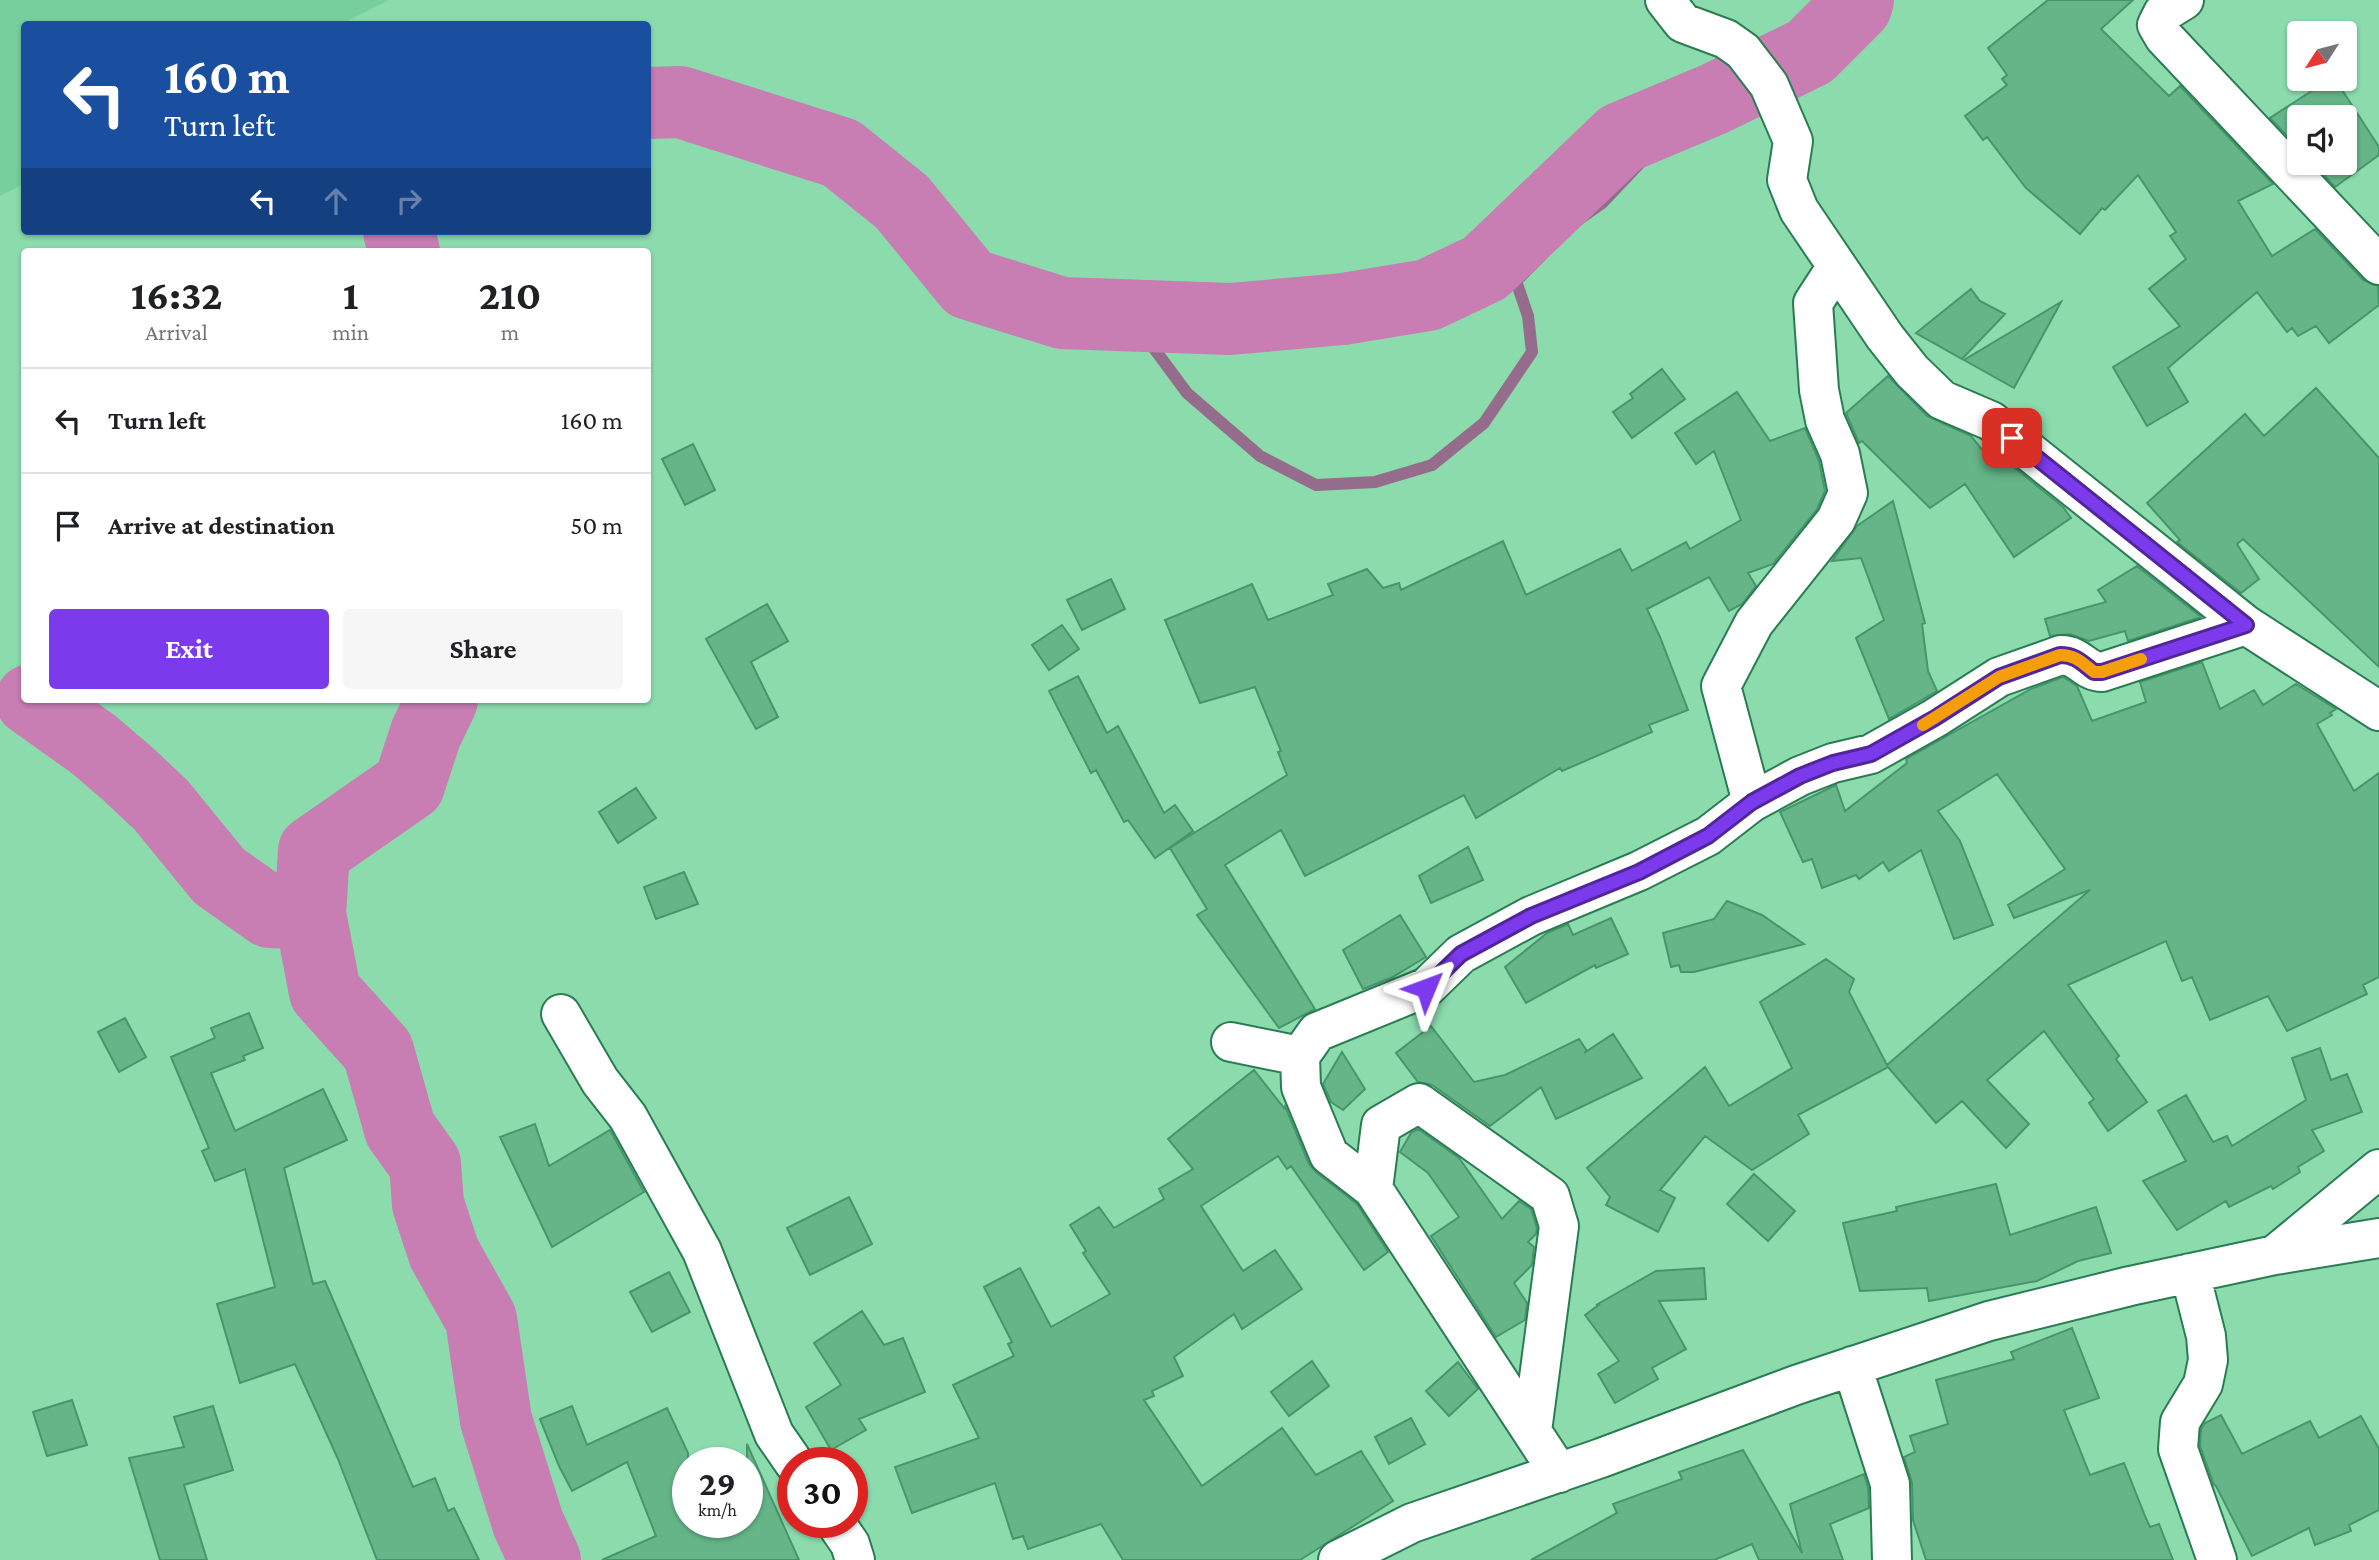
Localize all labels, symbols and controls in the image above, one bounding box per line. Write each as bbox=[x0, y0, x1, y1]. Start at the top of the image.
north arrow bbox=[2287, 21, 2357, 91]
map controls bbox=[2287, 21, 2357, 175]
icon: left bbox=[49, 49, 140, 140]
text: 160 m bbox=[164, 49, 290, 104]
button: sound bbox=[2287, 105, 2357, 175]
text: Turn left bbox=[164, 107, 275, 143]
icon: left bbox=[244, 182, 282, 220]
icon: ahead bbox=[317, 182, 355, 220]
icon: right bbox=[390, 182, 428, 220]
text: 16:32 bbox=[131, 271, 223, 318]
text: 1 bbox=[343, 271, 358, 318]
text: 210 bbox=[479, 271, 541, 318]
text: Arrival bbox=[145, 319, 208, 345]
text: min bbox=[332, 319, 369, 345]
text: m bbox=[501, 319, 519, 345]
icon: left bbox=[49, 402, 87, 440]
text: Turn left bbox=[108, 406, 206, 435]
text: 160 m bbox=[561, 406, 623, 435]
pin bbox=[1982, 408, 2042, 468]
icon: arrive bbox=[1993, 419, 2031, 457]
icon: arrive bbox=[49, 507, 87, 545]
text: Arrive at destination bbox=[108, 511, 335, 540]
text: 50 m bbox=[570, 511, 623, 540]
button: Exit bbox=[49, 609, 329, 689]
button: Share bbox=[343, 609, 623, 689]
position arrow bbox=[1389, 951, 1463, 1025]
speed limit sign: 30 bbox=[777, 1447, 868, 1538]
text: 29 bbox=[699, 1464, 736, 1503]
text: km/h bbox=[698, 1500, 737, 1520]

